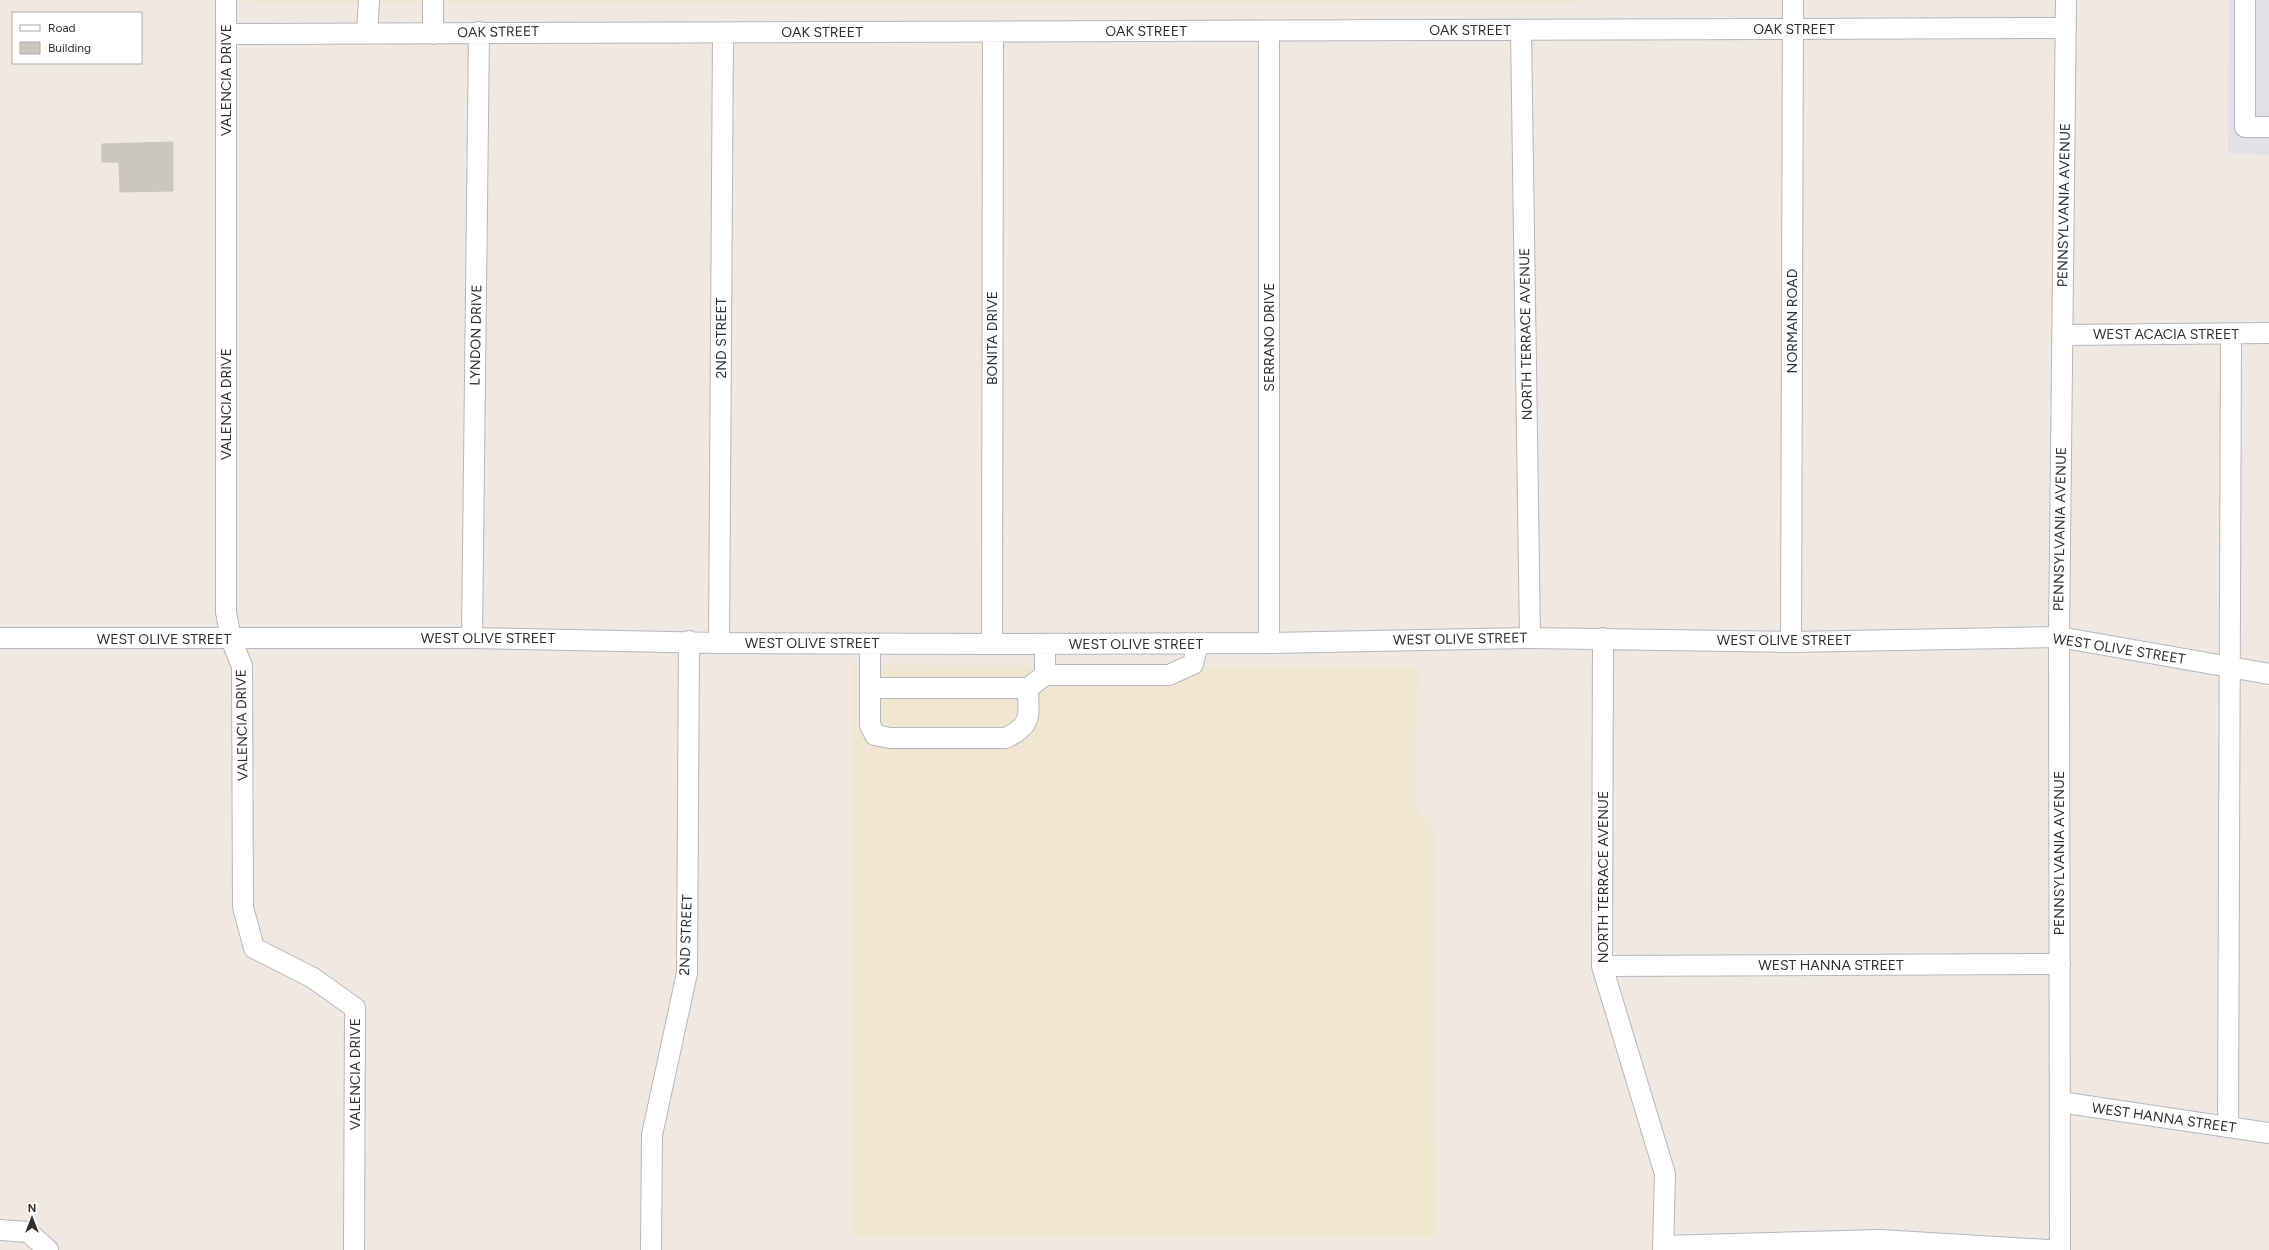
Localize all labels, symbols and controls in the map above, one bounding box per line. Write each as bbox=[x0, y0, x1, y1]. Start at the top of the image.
legend bbox=[12, 12, 142, 64]
text: Road bbox=[48, 21, 76, 35]
street label: OAK STREET bbox=[1753, 21, 1835, 38]
street label: OAK STREET bbox=[1429, 22, 1511, 39]
street label: OAK STREET bbox=[457, 23, 539, 41]
street label: OAK STREET bbox=[1105, 23, 1187, 40]
street label: VALENCIA DRIVE bbox=[218, 24, 235, 136]
street label: OAK STREET bbox=[781, 24, 863, 41]
text: Building bbox=[48, 41, 91, 55]
street label: PENNSYLVANIA AVENUE bbox=[2054, 123, 2074, 287]
street label: NORTH TERRACE AVENUE bbox=[1516, 248, 1536, 420]
street label: NORMAN ROAD bbox=[1784, 269, 1801, 373]
street label: SERRANO DRIVE bbox=[1261, 282, 1278, 392]
street label: LYNDON DRIVE bbox=[467, 284, 485, 386]
street label: BONITA DRIVE bbox=[984, 291, 1001, 385]
street label: 2ND STREET bbox=[713, 297, 730, 379]
street label: WEST ACACIA STREET bbox=[2093, 326, 2239, 343]
street label: VALENCIA DRIVE bbox=[218, 348, 235, 460]
street label: PENNSYLVANIA AVENUE bbox=[2050, 447, 2070, 611]
street label: WEST OLIVE STREET bbox=[1393, 629, 1528, 649]
street label: WEST OLIVE STREET bbox=[421, 630, 555, 647]
street label: WEST OLIVE STREET bbox=[2051, 630, 2187, 668]
street label: WEST OLIVE STREET bbox=[97, 631, 231, 648]
street label: WEST OLIVE STREET bbox=[1717, 632, 1851, 649]
street label: WEST OLIVE STREET bbox=[745, 635, 879, 652]
street label: WEST OLIVE STREET bbox=[1069, 636, 1203, 653]
street label: VALENCIA DRIVE bbox=[233, 669, 251, 781]
street label: PENNSYLVANIA AVENUE bbox=[2051, 771, 2068, 935]
street label: NORTH TERRACE AVENUE bbox=[1595, 791, 1612, 963]
street label: 2ND STREET bbox=[676, 894, 696, 976]
street label: WEST HANNA STREET bbox=[1758, 957, 1904, 974]
street label: VALENCIA DRIVE bbox=[347, 1018, 364, 1130]
street label: WEST HANNA STREET bbox=[2091, 1099, 2237, 1137]
north arrow bbox=[12, 1198, 52, 1238]
text: N bbox=[28, 1202, 36, 1215]

